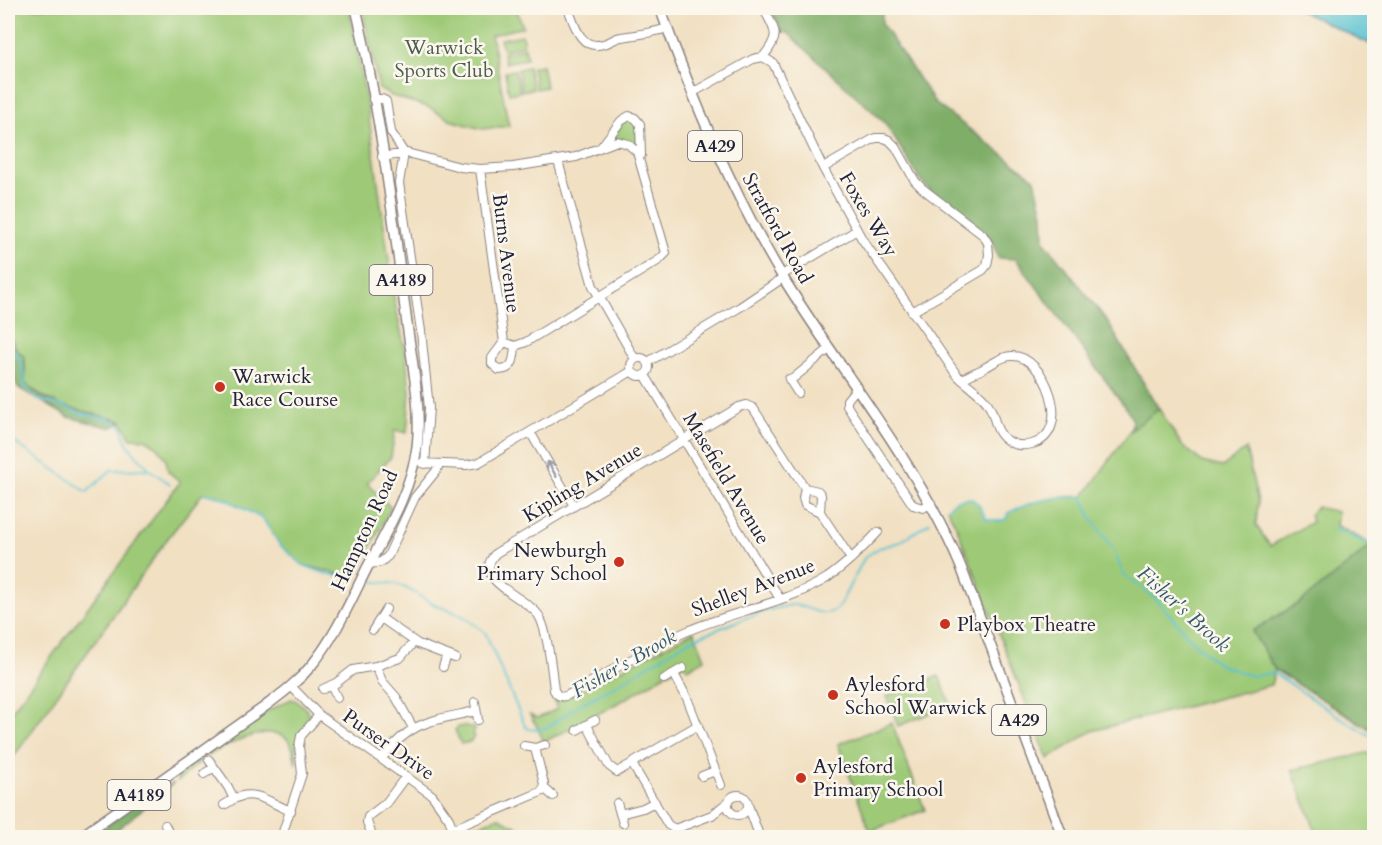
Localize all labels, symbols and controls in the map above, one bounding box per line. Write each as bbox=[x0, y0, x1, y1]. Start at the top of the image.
park label: Warwick Sports Club bbox=[394, 34, 494, 84]
road number: A429 bbox=[688, 131, 742, 161]
street label: Foxes Way bbox=[833, 167, 905, 262]
street label: Stratford Road bbox=[736, 168, 819, 289]
street label: Burns Avenue bbox=[486, 192, 527, 314]
road number: A4189 bbox=[370, 265, 432, 295]
place label: Warwick Race Course bbox=[231, 363, 338, 413]
marker: Warwick Race Course bbox=[213, 380, 227, 394]
street label: Masefield Avenue bbox=[676, 407, 777, 549]
street label: Kipling Avenue bbox=[518, 436, 647, 529]
one-way arrow bbox=[546, 461, 558, 478]
street label: Hampton Road bbox=[325, 465, 404, 595]
place label: Newburgh Primary School bbox=[477, 537, 607, 587]
street label: Shelley Avenue bbox=[688, 552, 819, 623]
marker: Newburgh Primary School bbox=[612, 555, 626, 569]
water label: Fisher's Brook bbox=[1131, 560, 1237, 660]
place label: Playbox Theatre bbox=[957, 611, 1096, 638]
marker: Playbox Theatre bbox=[938, 617, 952, 631]
water label: Fisher's Brook bbox=[567, 621, 682, 705]
place label: Aylesford School Warwick bbox=[845, 671, 987, 721]
marker: Aylesford School Warwick bbox=[826, 688, 840, 702]
street label: Purser Drive bbox=[337, 703, 440, 786]
road number: A429 bbox=[992, 705, 1046, 735]
place label: Aylesford Primary School bbox=[813, 753, 943, 803]
marker: Aylesford Primary School bbox=[794, 771, 808, 785]
road number: A4189 bbox=[108, 780, 170, 810]

